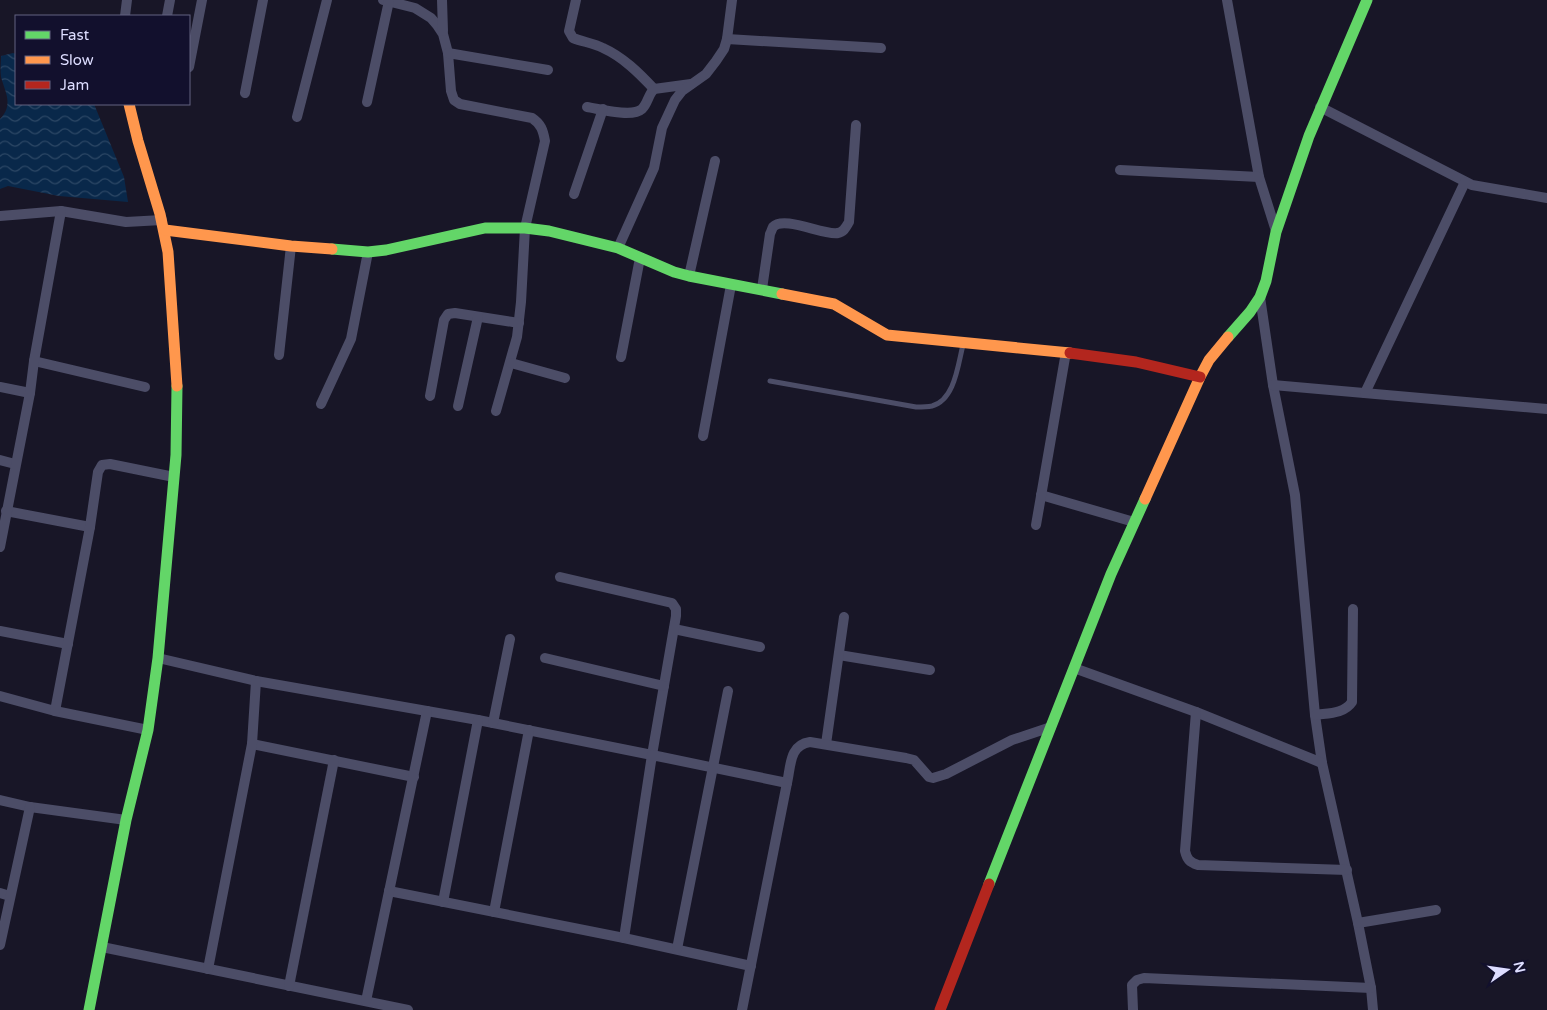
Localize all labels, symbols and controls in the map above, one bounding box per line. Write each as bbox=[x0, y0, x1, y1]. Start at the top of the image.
legend bbox=[15, 15, 190, 105]
text: Fast bbox=[60, 26, 90, 44]
text: Slow bbox=[60, 51, 94, 69]
text: Jam bbox=[60, 76, 89, 94]
north arrow bbox=[1482, 945, 1532, 995]
text: N bbox=[1510, 960, 1529, 975]

